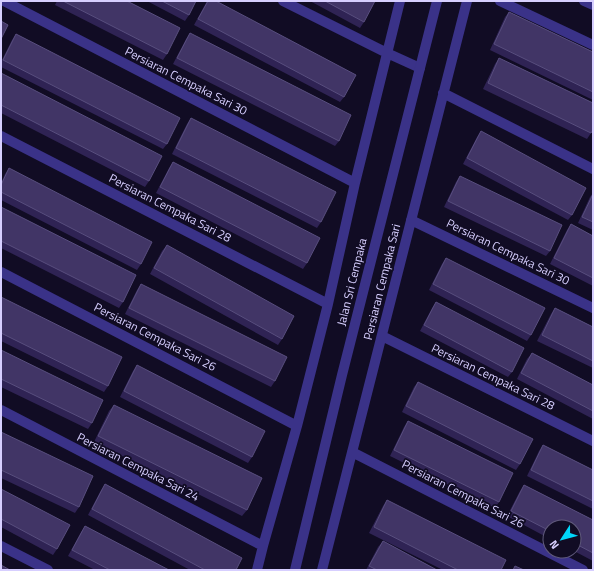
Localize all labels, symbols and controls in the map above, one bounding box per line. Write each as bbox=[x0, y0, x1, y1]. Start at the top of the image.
street label: Persiaran Cempaka Sari 30 bbox=[122, 41, 251, 120]
street label: Persiaran Cempaka Sari 28 bbox=[106, 168, 235, 247]
street label: Persiaran Cempaka Sari 30 bbox=[443, 213, 573, 290]
street label: Persiaran Cempaka Sari bbox=[358, 222, 405, 342]
street label: Jalan Sri Cempaka bbox=[331, 236, 372, 328]
street label: Persiaran Cempaka Sari 26 bbox=[91, 297, 220, 376]
street label: Persiaran Cempaka Sari 28 bbox=[428, 338, 558, 415]
street label: Persiaran Cempaka Sari 24 bbox=[74, 427, 203, 506]
street label: Persiaran Cempaka Sari 26 bbox=[399, 454, 528, 533]
north arrow bbox=[542, 519, 582, 559]
text: N bbox=[545, 537, 563, 553]

